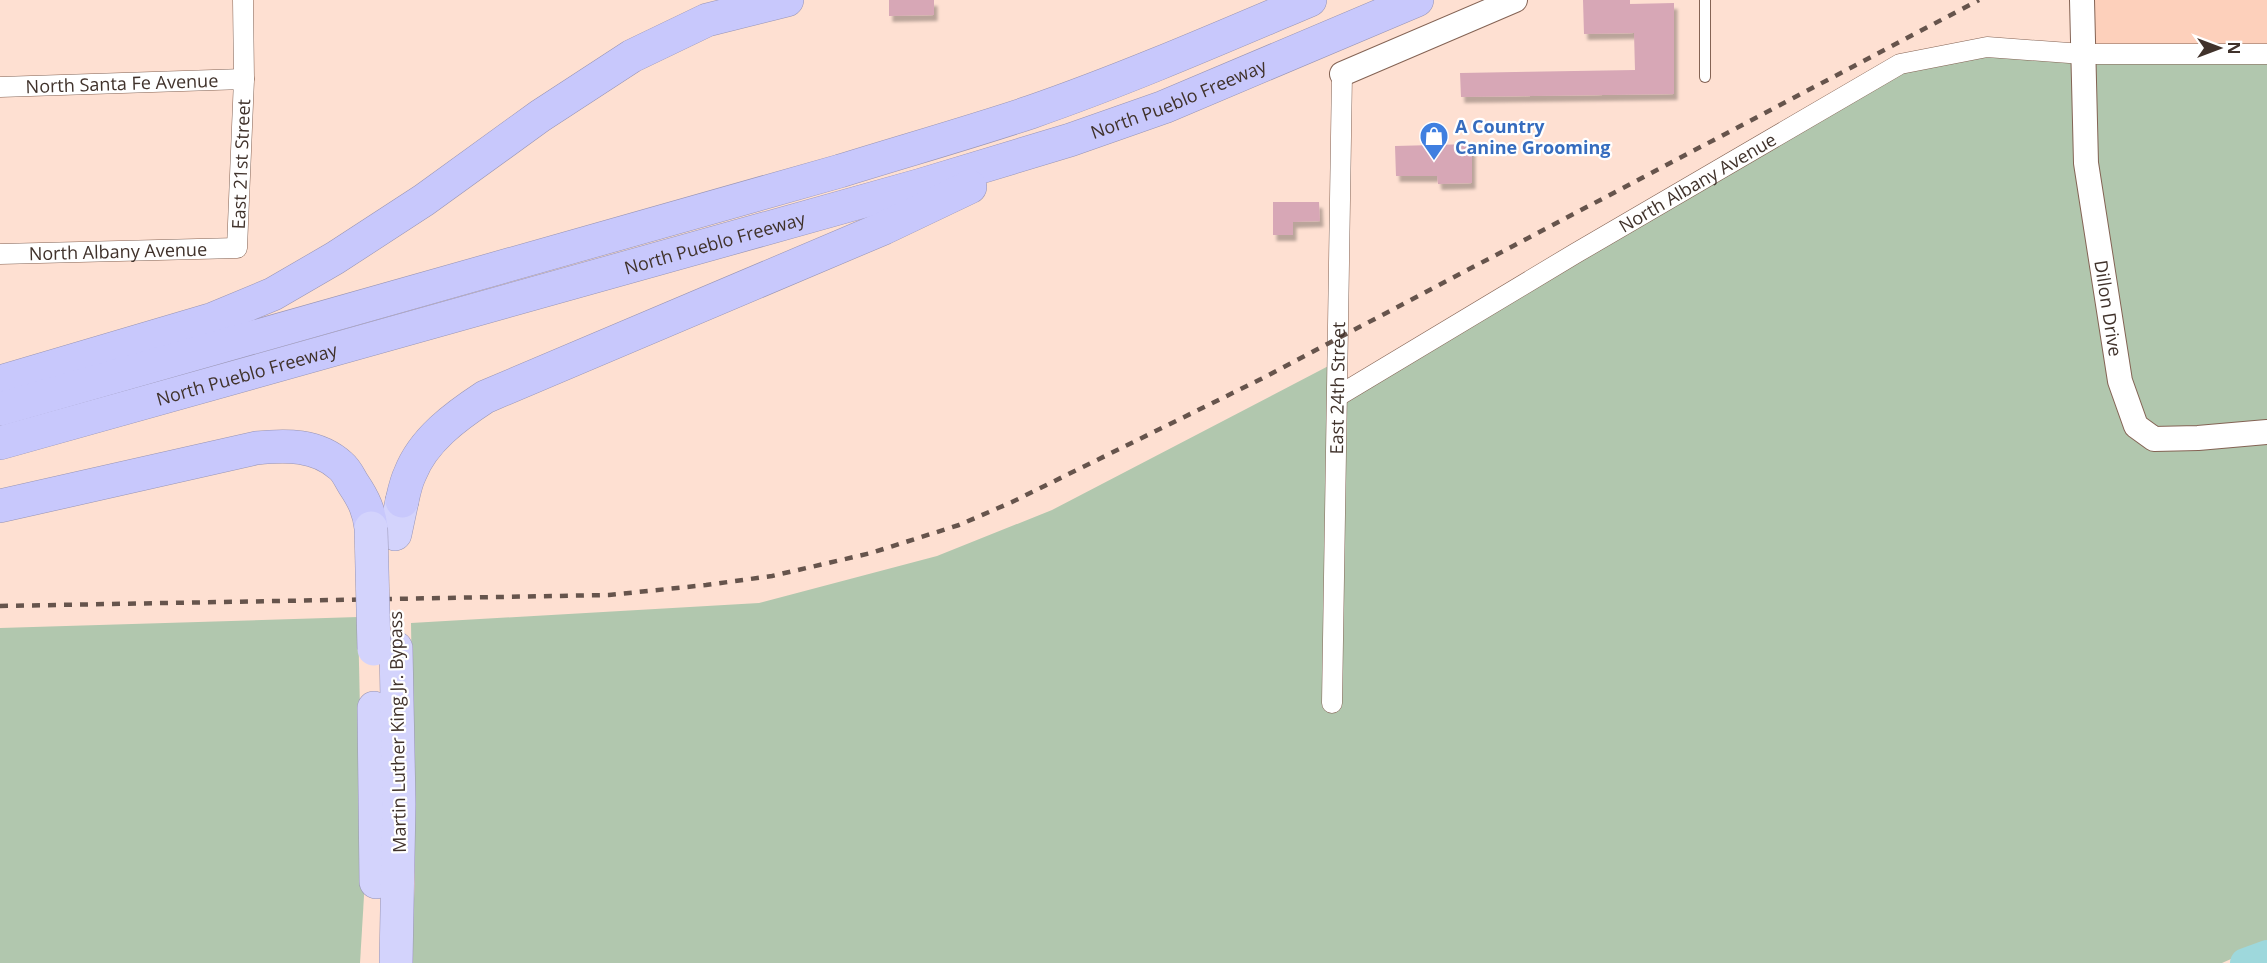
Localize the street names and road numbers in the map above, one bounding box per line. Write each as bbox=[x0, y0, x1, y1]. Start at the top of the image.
street label: North Pueblo Freeway bbox=[1087, 53, 1271, 144]
street label: North Santa Fe Avenue bbox=[25, 68, 219, 98]
street label: East 21st Street bbox=[226, 99, 255, 230]
street label: North Albany Avenue bbox=[1614, 127, 1780, 238]
street label: North Pueblo Freeway bbox=[621, 206, 809, 280]
street label: North Albany Avenue bbox=[29, 237, 207, 265]
street label: Dillon Drive bbox=[2089, 258, 2128, 358]
street label: East 24th Street bbox=[1324, 321, 1350, 455]
street label: North Pueblo Freeway bbox=[153, 337, 341, 411]
street label: Martin Luther King Jr. Bypass bbox=[383, 611, 411, 853]

